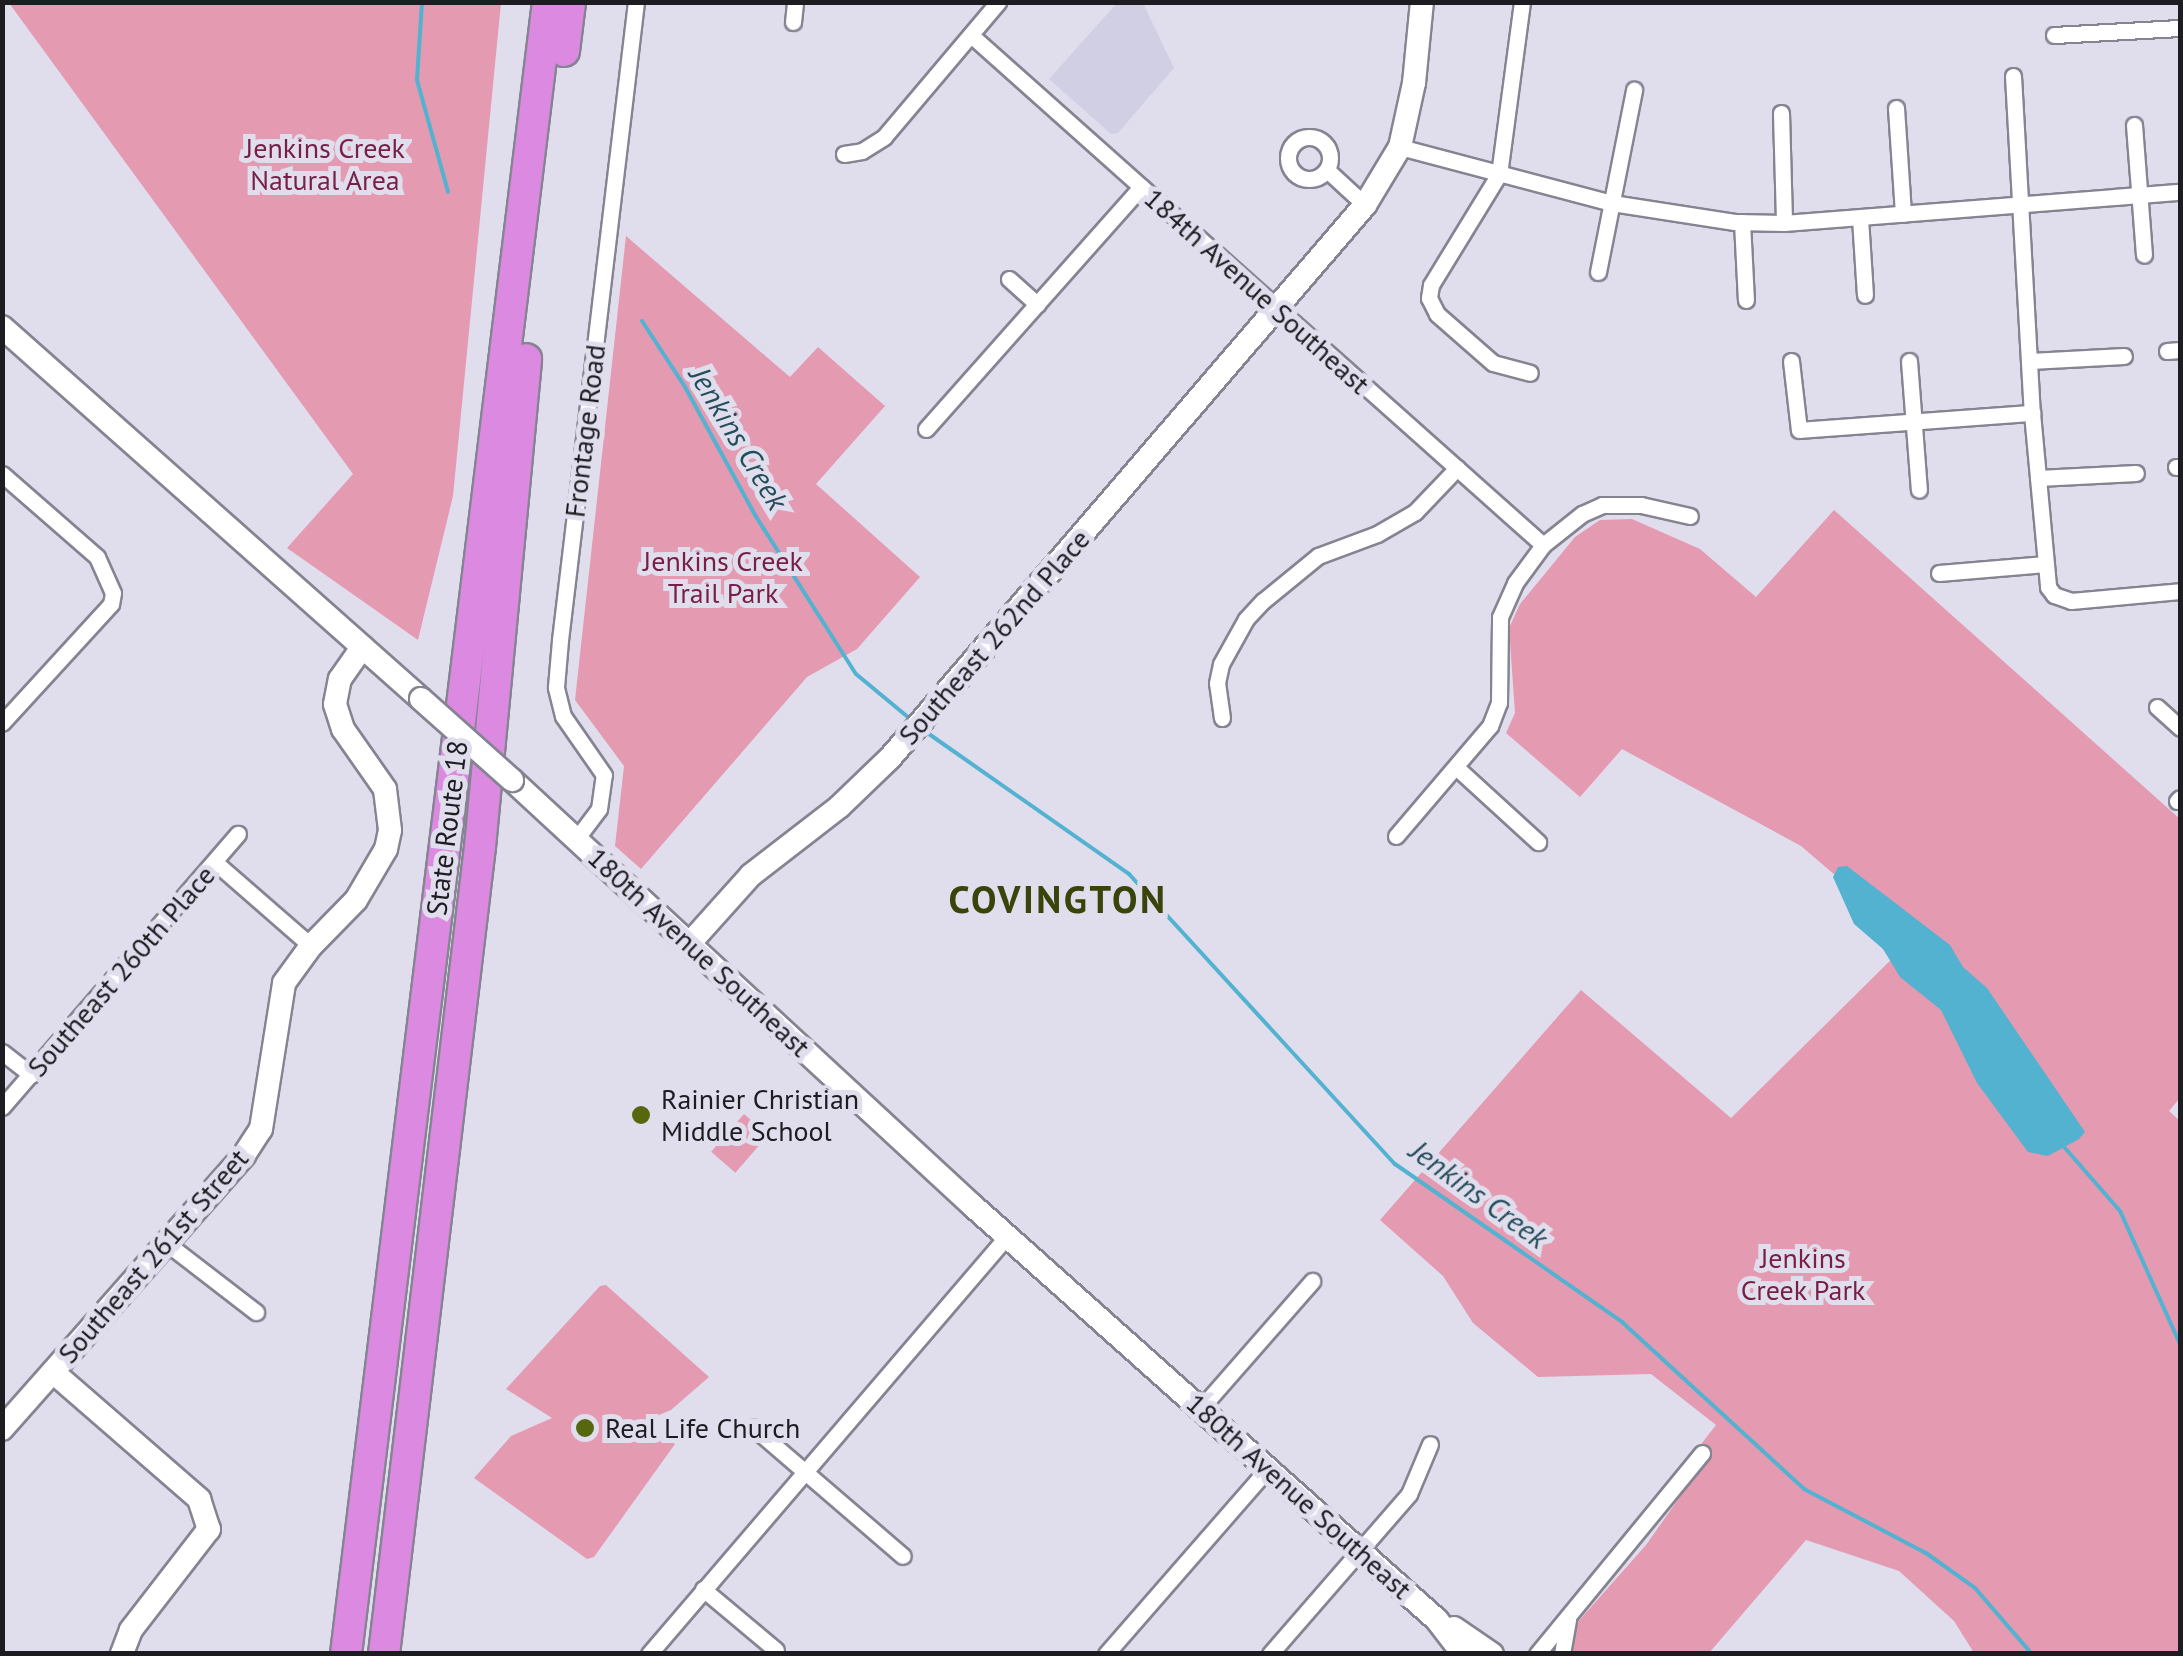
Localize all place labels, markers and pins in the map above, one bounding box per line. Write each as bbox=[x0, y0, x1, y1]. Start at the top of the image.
place label: Rainier Christian Middle School bbox=[661, 1082, 859, 1148]
marker: Rainier Christian Middle School bbox=[630, 1104, 652, 1126]
place label: Real Life Church bbox=[605, 1411, 800, 1445]
marker: Real Life Church bbox=[574, 1417, 596, 1439]

